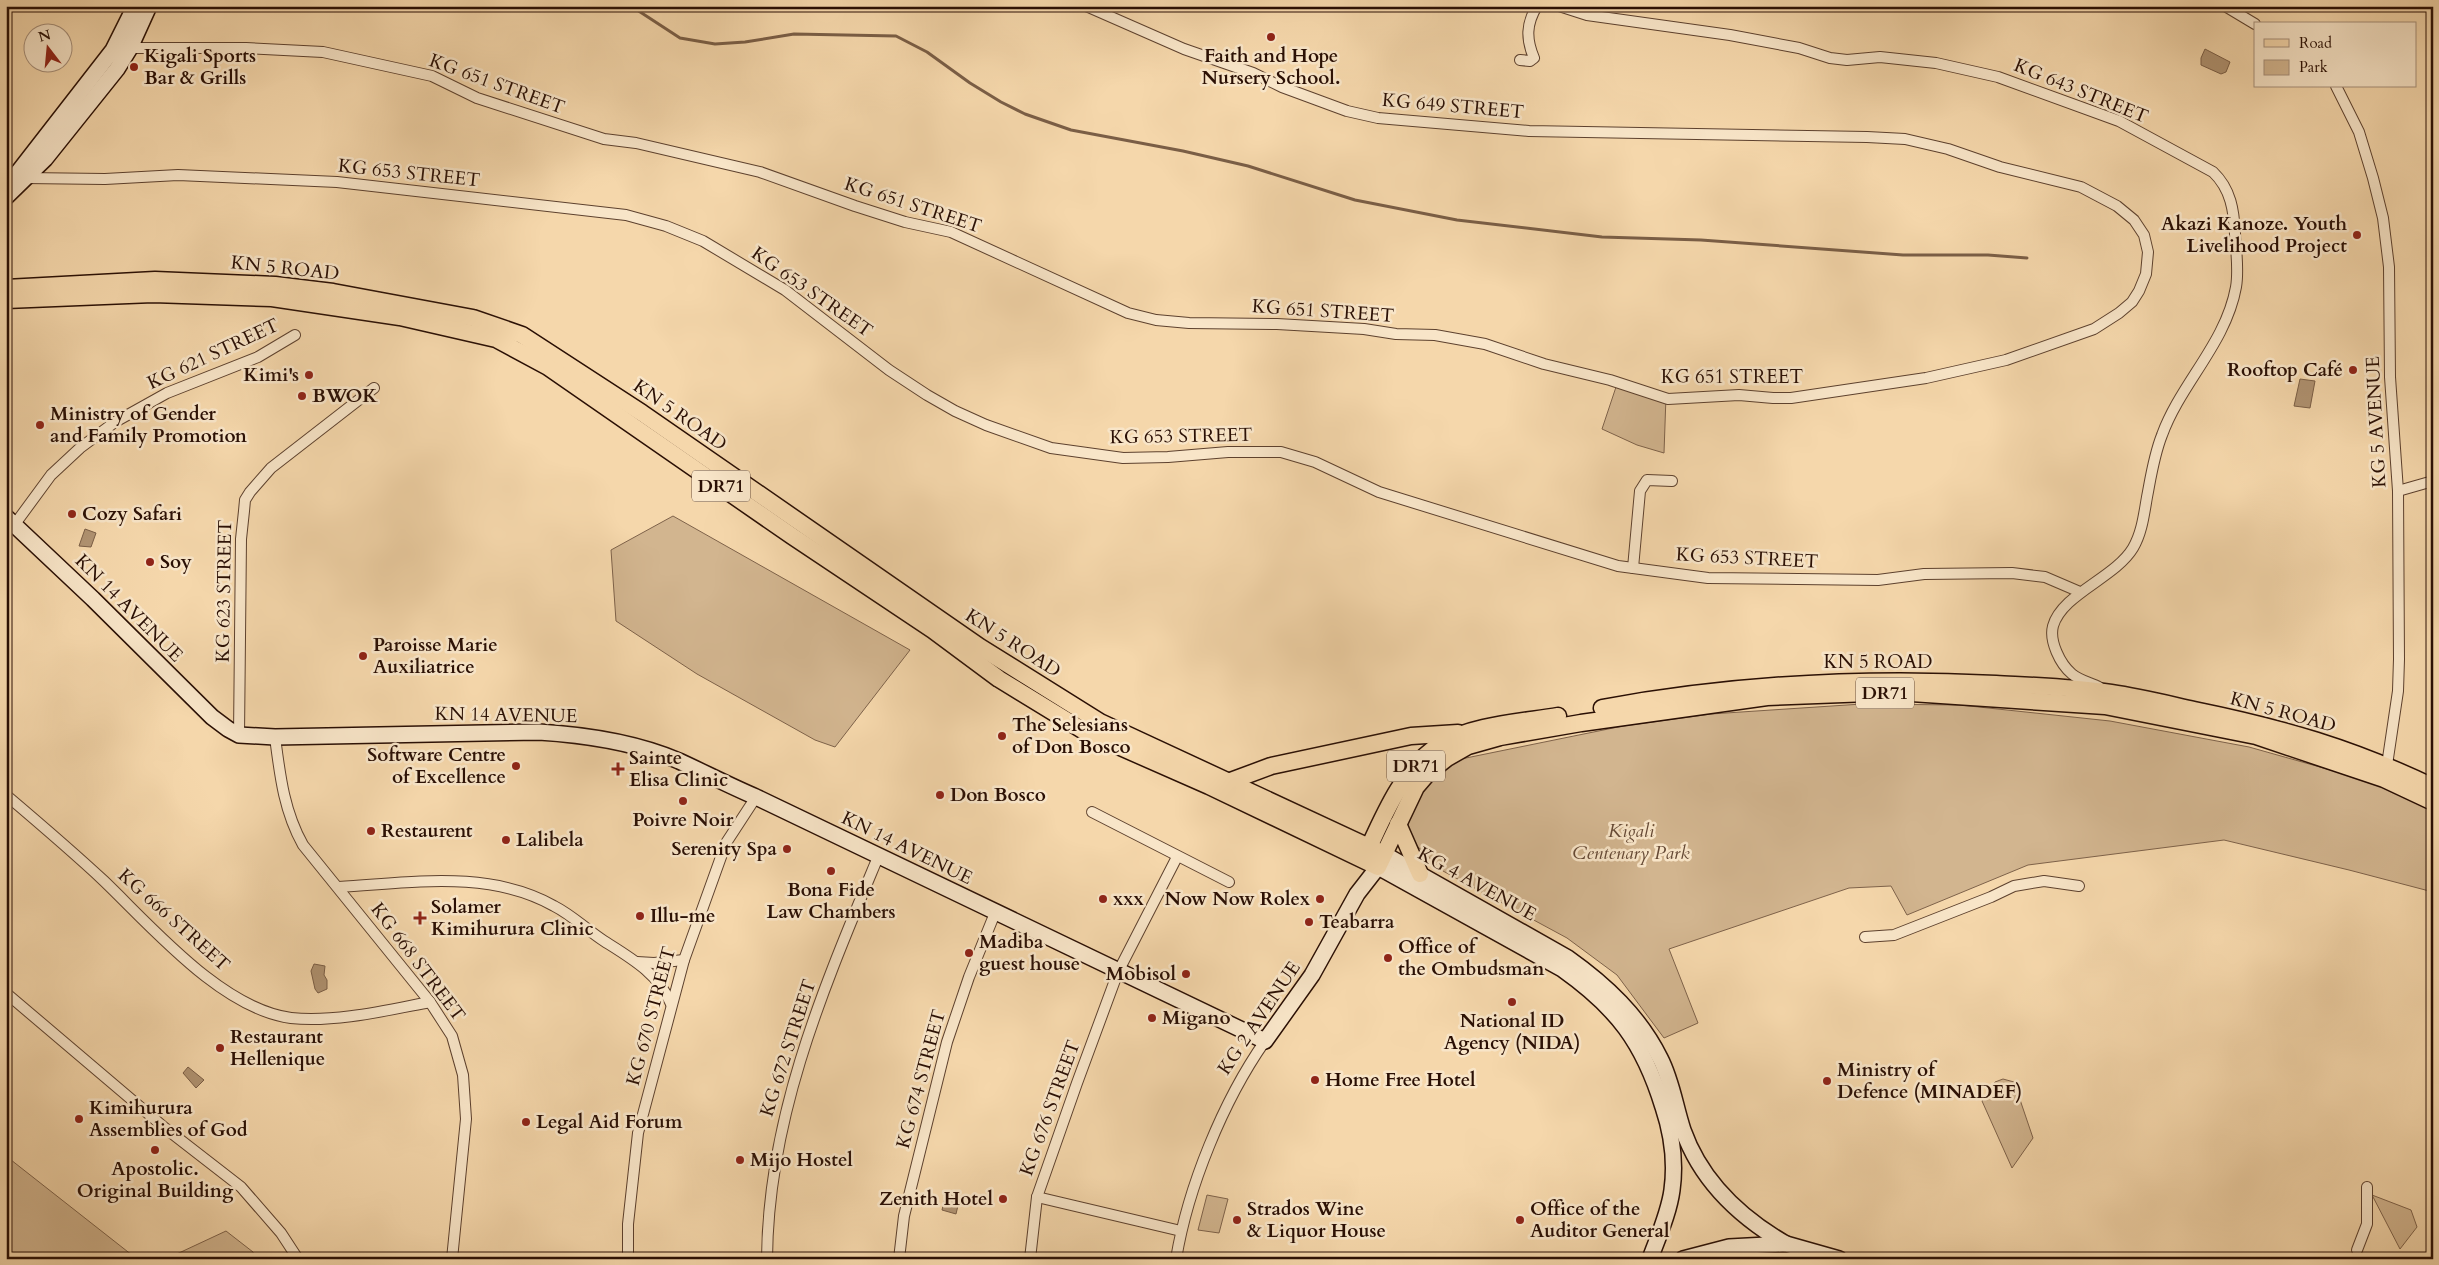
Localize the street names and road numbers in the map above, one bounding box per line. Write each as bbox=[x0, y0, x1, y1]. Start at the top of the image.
street label: KG 651 STREET bbox=[426, 47, 568, 121]
street label: KG 643 STREET bbox=[2010, 52, 2152, 130]
street label: KG 649 STREET bbox=[1381, 87, 1525, 125]
street label: KG 653 STREET bbox=[337, 153, 481, 193]
street label: KG 651 STREET bbox=[841, 171, 985, 239]
street label: KG 653 STREET bbox=[746, 240, 878, 344]
street label: KN 5 ROAD bbox=[230, 249, 340, 287]
street label: KG 651 STREET bbox=[1251, 293, 1395, 329]
street label: KG 621 STREET bbox=[143, 312, 283, 396]
street label: KG 5 AVENUE bbox=[2360, 356, 2392, 488]
street label: KG 651 STREET bbox=[1661, 364, 1803, 390]
street label: KN 5 ROAD bbox=[628, 373, 732, 457]
street label: KG 653 STREET bbox=[1109, 422, 1253, 450]
road number: DR71 bbox=[692, 471, 750, 502]
street label: KG 623 STREET bbox=[210, 519, 238, 663]
street label: KG 653 STREET bbox=[1675, 541, 1819, 575]
street label: KN 14 AVENUE bbox=[69, 548, 189, 668]
street label: KN 5 ROAD bbox=[960, 602, 1066, 684]
street label: KN 5 ROAD bbox=[1824, 649, 1932, 675]
road number: DR71 bbox=[1856, 678, 1914, 708]
street label: KN 5 ROAD bbox=[2227, 685, 2339, 739]
street label: KN 14 AVENUE bbox=[434, 701, 578, 729]
road number: DR71 bbox=[1387, 750, 1445, 781]
street label: KN 14 AVENUE bbox=[837, 805, 977, 891]
street label: KG 4 AVENUE bbox=[1413, 841, 1541, 927]
street label: KG 666 STREET bbox=[112, 863, 236, 977]
street label: KG 668 STREET bbox=[365, 897, 471, 1027]
street label: KG 670 STREET bbox=[620, 944, 682, 1088]
street label: KG 2 AVENUE bbox=[1211, 956, 1307, 1080]
street label: KG 672 STREET bbox=[754, 976, 822, 1120]
street label: KG 674 STREET bbox=[890, 1007, 952, 1151]
street label: KG 676 STREET bbox=[1013, 1037, 1087, 1179]

